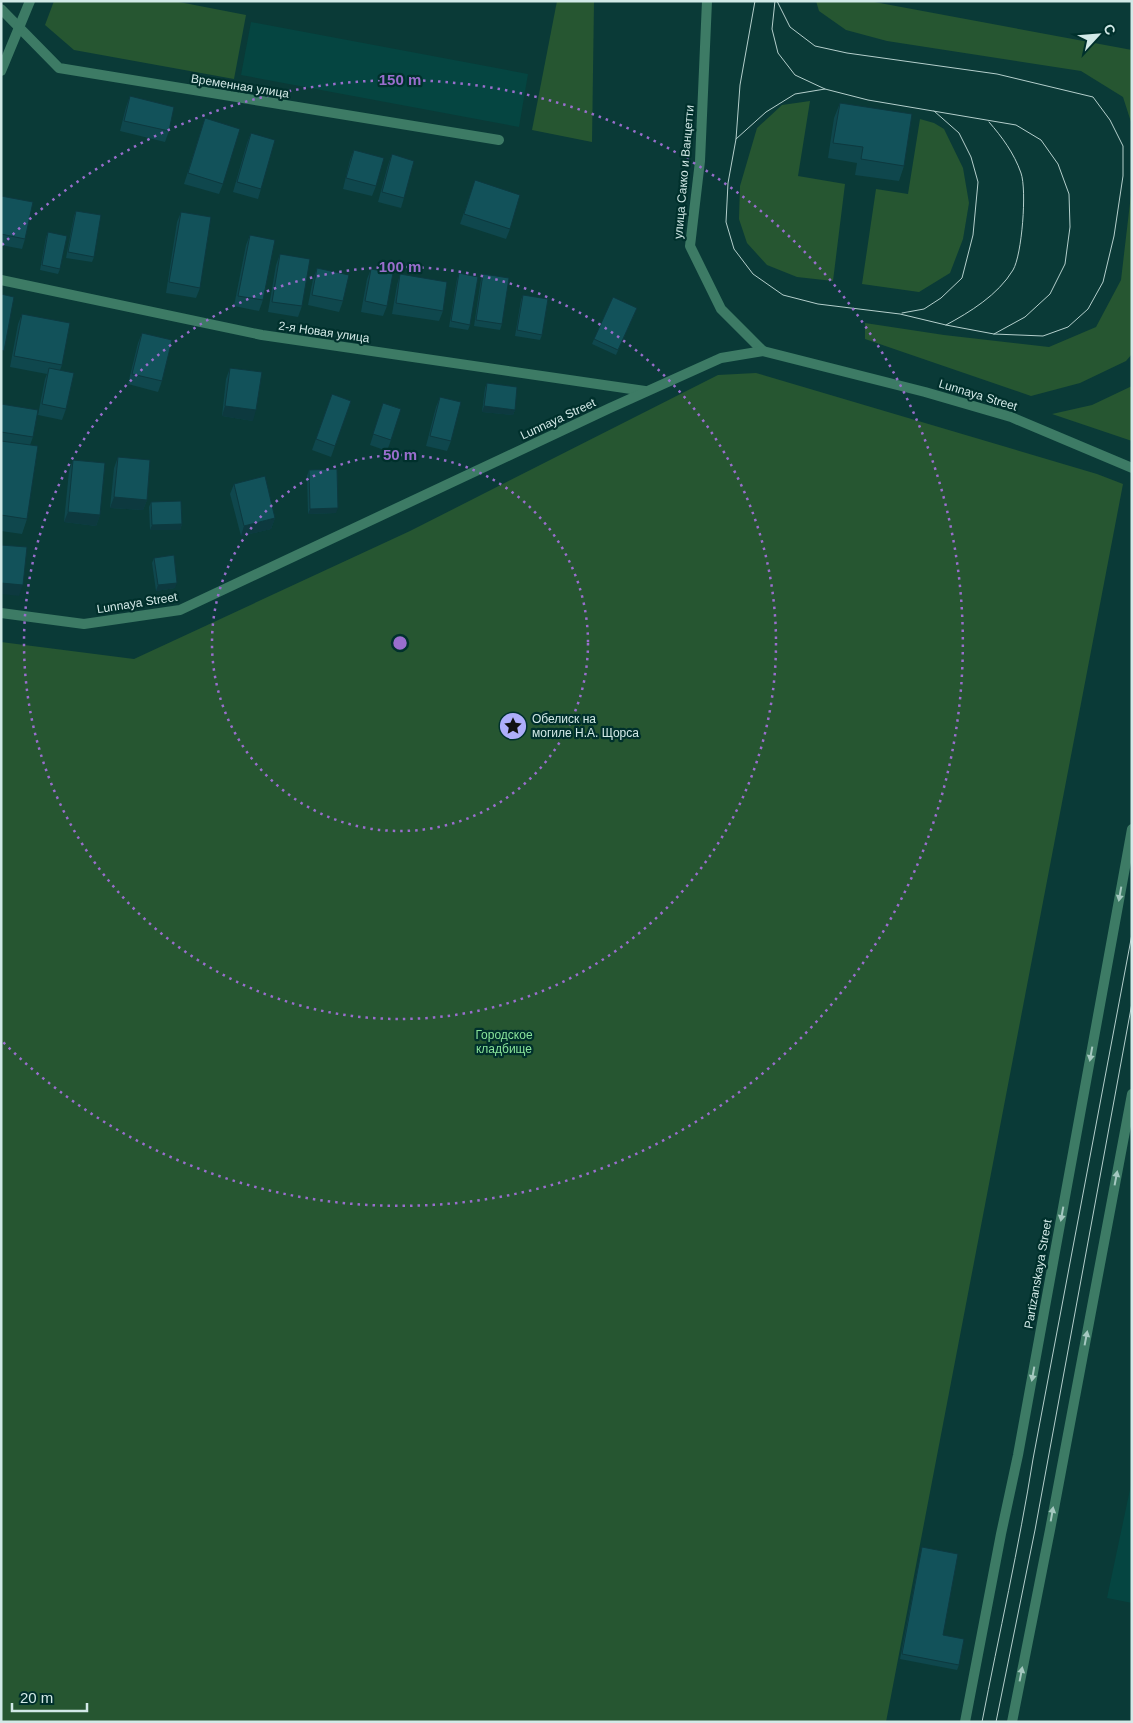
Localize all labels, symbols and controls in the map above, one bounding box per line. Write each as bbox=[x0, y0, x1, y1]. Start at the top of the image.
north arrow bbox=[1073, 10, 1123, 60]
text: С bbox=[1100, 21, 1119, 37]
street label: Временная улица bbox=[190, 71, 290, 101]
text: 150 m bbox=[379, 71, 421, 88]
street label: улица Сакко и Ванцетти bbox=[671, 104, 697, 240]
text: 100 m bbox=[379, 258, 421, 275]
street label: 2-я Новая улица bbox=[278, 319, 371, 345]
street label: Lunnaya Street bbox=[937, 376, 1020, 414]
street label: Lunnaya Street bbox=[518, 395, 598, 443]
text: 50 m bbox=[383, 446, 417, 463]
street label: Lunnaya Street bbox=[96, 590, 179, 616]
centre of rings bbox=[391, 634, 409, 652]
place icon: Обелиск на могиле Н.А. Щорса bbox=[498, 711, 528, 741]
place label: Обелиск на могиле Н.А. Щорса bbox=[532, 712, 639, 740]
one-way arrow bbox=[1115, 887, 1123, 903]
park label: Городское кладбище bbox=[475, 1028, 533, 1056]
one-way arrow bbox=[1086, 1047, 1094, 1063]
one-way arrow bbox=[1112, 1170, 1120, 1186]
one-way arrow bbox=[1057, 1207, 1065, 1223]
street label: Partizanskaya Street bbox=[1021, 1218, 1055, 1330]
one-way arrow bbox=[1082, 1329, 1090, 1345]
one-way arrow bbox=[1028, 1366, 1036, 1382]
one-way arrow bbox=[1049, 1506, 1057, 1522]
one-way arrow bbox=[1017, 1666, 1025, 1681]
scale bar bbox=[12, 1680, 88, 1712]
text: 20 m bbox=[20, 1689, 53, 1706]

